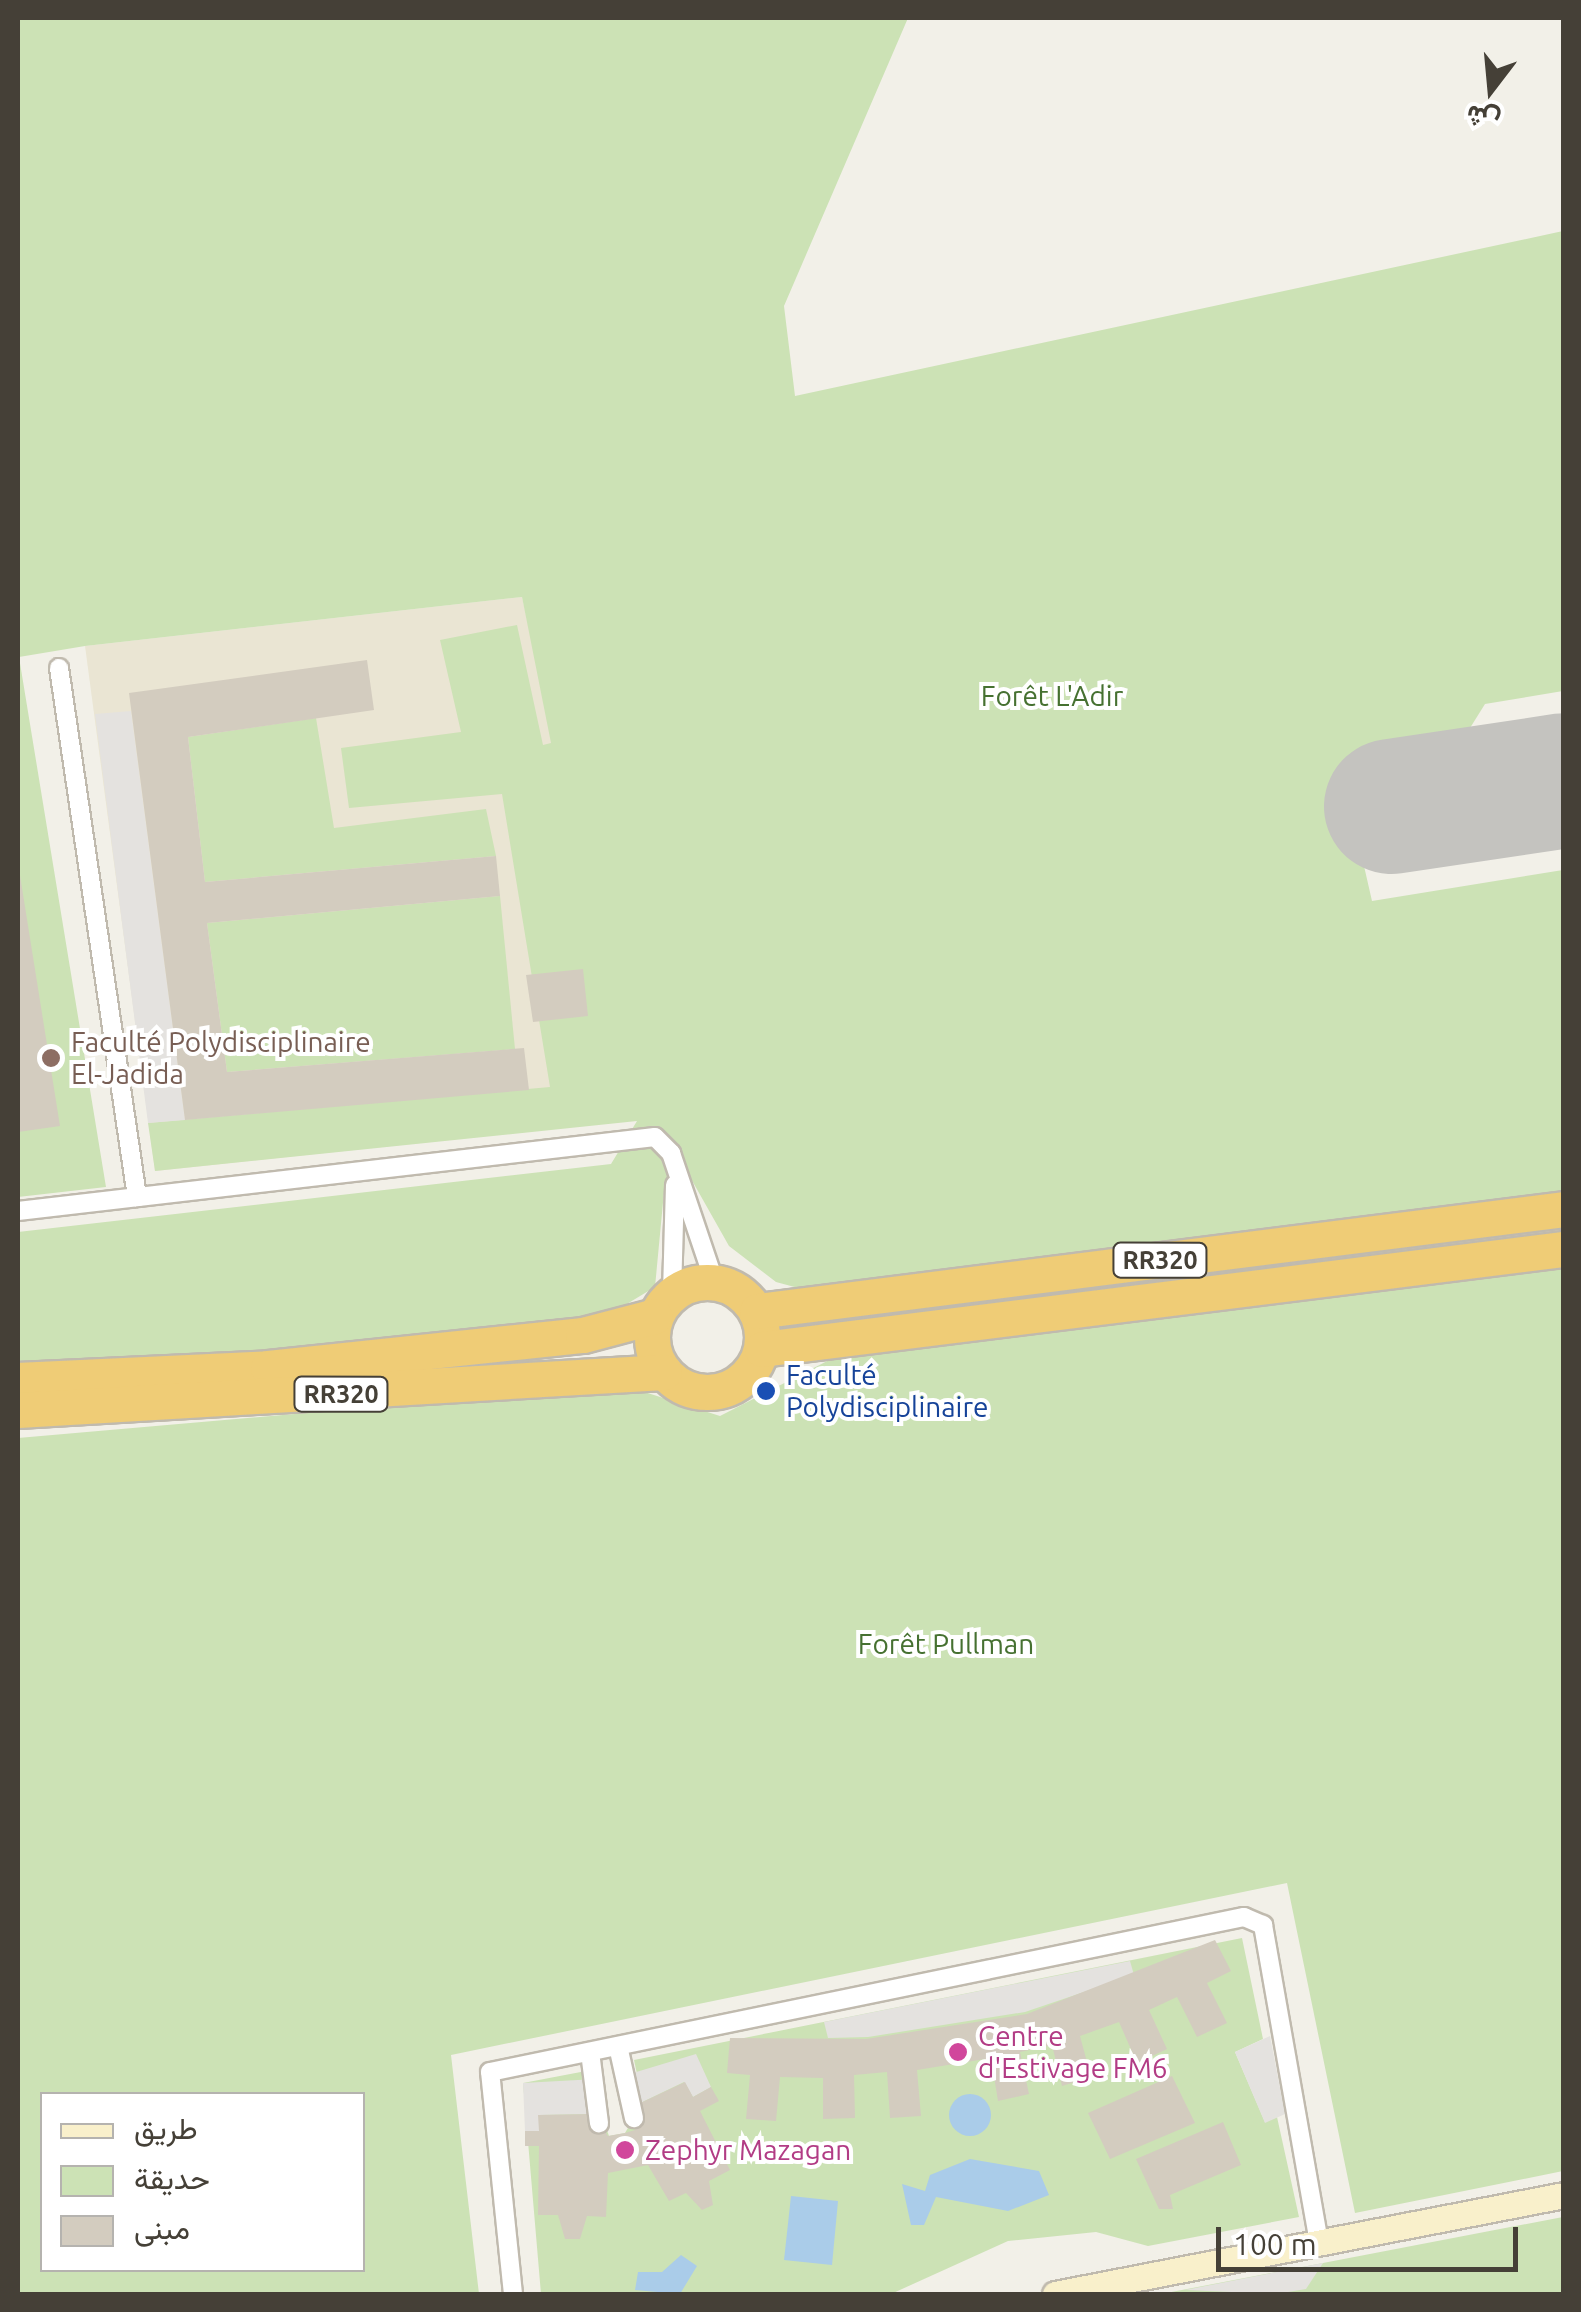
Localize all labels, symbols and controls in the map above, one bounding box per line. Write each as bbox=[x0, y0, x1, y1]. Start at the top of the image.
north arrow bbox=[1441, 40, 1541, 140]
text: ش bbox=[1462, 100, 1503, 139]
park label: Forêt L'Adir bbox=[981, 679, 1123, 713]
place label: Faculté Polydisciplinaire El-Jadida bbox=[71, 1025, 371, 1091]
marker: Faculté Polydisciplinaire El-Jadida bbox=[40, 1047, 62, 1069]
road number: RR320 bbox=[1110, 1240, 1210, 1280]
place label: Faculté Polydisciplinaire bbox=[786, 1358, 988, 1424]
road number: RR320 bbox=[291, 1374, 391, 1414]
marker: Faculté Polydisciplinaire bbox=[755, 1380, 777, 1402]
park label: Forêt Pullman bbox=[858, 1627, 1034, 1661]
place label: Centre d'Estivage FM6 bbox=[978, 2019, 1168, 2085]
marker: Centre d'Estivage FM6 bbox=[947, 2041, 969, 2063]
legend bbox=[40, 2092, 365, 2272]
text: طريق bbox=[134, 2111, 198, 2145]
place label: Zephyr Mazagan bbox=[645, 2133, 851, 2167]
marker: Zephyr Mazagan bbox=[614, 2139, 636, 2161]
text: حديقة bbox=[134, 2161, 210, 2195]
scale bar bbox=[1221, 2207, 1524, 2269]
text: مبنى bbox=[134, 2211, 190, 2245]
text: 100 m bbox=[1233, 2227, 1317, 2261]

